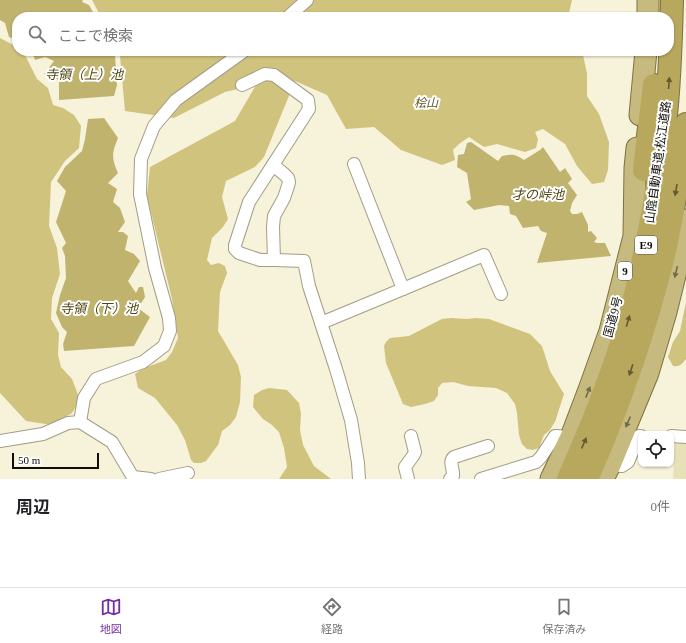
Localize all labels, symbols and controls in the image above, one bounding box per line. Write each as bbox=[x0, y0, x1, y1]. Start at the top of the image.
search box bbox=[12, 12, 674, 56]
icon: search bbox=[26, 23, 48, 45]
text: ここで検索 bbox=[58, 28, 133, 44]
water label: 寺領（上）池 bbox=[45, 67, 125, 82]
one-way arrow bbox=[665, 77, 672, 89]
park label: 桧山 bbox=[414, 96, 439, 110]
street label: 山陰自動車道;松江道路 bbox=[642, 100, 674, 224]
one-way arrow bbox=[673, 184, 679, 196]
water label: 才の峠池 bbox=[512, 187, 566, 202]
road number: E9 bbox=[635, 236, 657, 254]
road number: 9 bbox=[618, 262, 632, 280]
one-way arrow bbox=[672, 265, 678, 278]
street label: 国道9号 bbox=[601, 295, 625, 339]
water label: 寺領（下）池 bbox=[60, 301, 140, 316]
one-way arrow bbox=[625, 315, 631, 327]
one-way arrow bbox=[627, 364, 633, 376]
one-way arrow bbox=[586, 385, 592, 397]
one-way arrow bbox=[624, 416, 630, 428]
map controls bbox=[638, 431, 674, 467]
button: locate bbox=[638, 431, 674, 467]
one-way arrow bbox=[581, 438, 587, 449]
scale bar bbox=[12, 451, 99, 470]
text: 50 m bbox=[18, 454, 40, 466]
text: 周辺 bbox=[16, 498, 50, 517]
text: 0件 bbox=[650, 499, 670, 514]
tab: 地図 bbox=[100, 596, 122, 636]
tab: 経路 bbox=[321, 596, 343, 636]
tab: 保存済み bbox=[542, 596, 586, 636]

